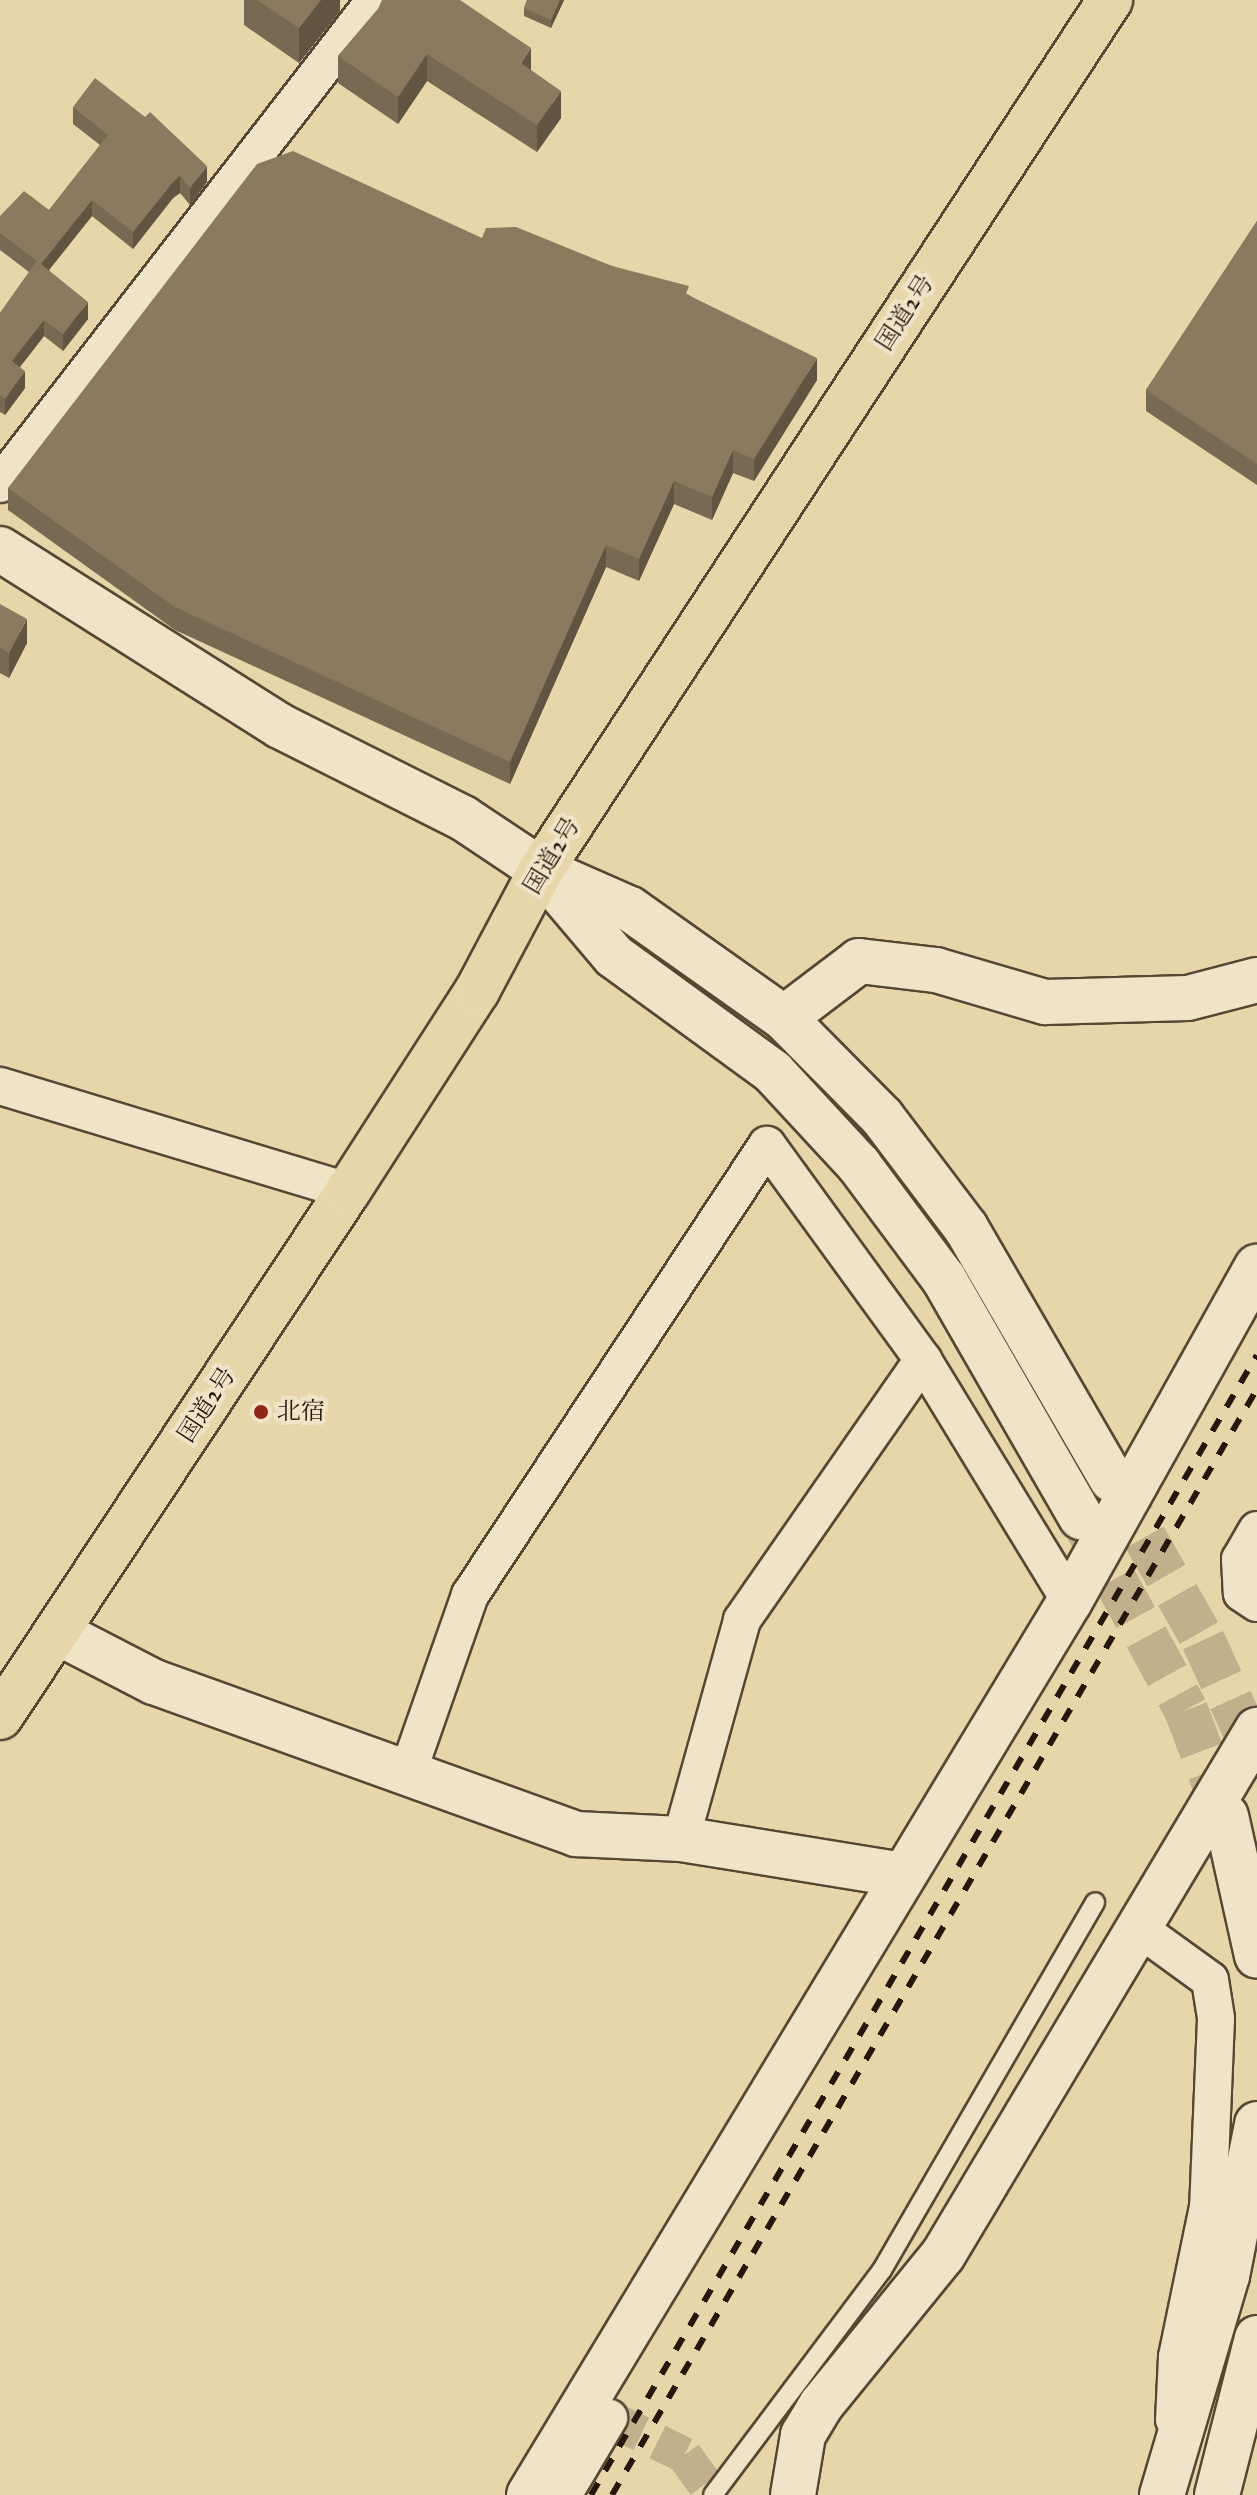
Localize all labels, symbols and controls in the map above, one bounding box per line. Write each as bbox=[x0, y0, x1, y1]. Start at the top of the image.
street label: 国道2号 bbox=[870, 270, 940, 356]
street label: 国道2号 bbox=[518, 813, 586, 899]
street label: 国道2号 bbox=[172, 1362, 242, 1448]
place label: 北宿 bbox=[277, 1398, 325, 1426]
marker: 北宿 bbox=[252, 1403, 270, 1421]

